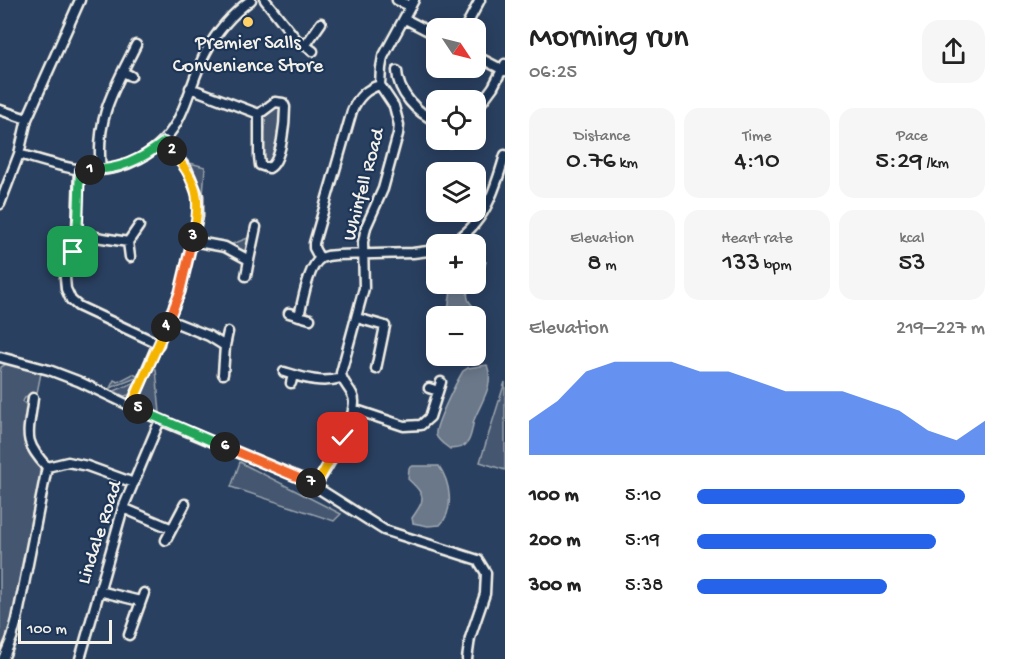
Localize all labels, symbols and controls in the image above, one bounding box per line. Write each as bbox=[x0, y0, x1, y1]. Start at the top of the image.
marker: Premier Salls Convenience Store bbox=[241, 15, 255, 29]
north arrow bbox=[426, 18, 486, 78]
map controls bbox=[426, 18, 486, 366]
text: Morning run bbox=[529, 20, 689, 58]
button: share bbox=[922, 20, 985, 83]
place label: Premier Salls Convenience Store bbox=[173, 33, 324, 79]
text: 06:25 bbox=[529, 62, 577, 85]
button: locate bbox=[426, 90, 486, 150]
street label: Whinfell Road bbox=[339, 124, 392, 244]
text: Distance bbox=[574, 128, 630, 147]
text: Time bbox=[742, 128, 772, 147]
text: Pace bbox=[896, 128, 928, 147]
pin: 2 bbox=[157, 136, 187, 166]
text: 2 bbox=[168, 141, 176, 160]
text: 0.76 bbox=[566, 147, 616, 178]
text: 4:10 bbox=[734, 147, 780, 178]
text: 5:29 bbox=[875, 147, 923, 178]
pin: 1 bbox=[75, 155, 105, 185]
text: km bbox=[616, 155, 638, 174]
text: /km bbox=[923, 155, 949, 174]
text: 1 bbox=[87, 160, 93, 179]
button: layers bbox=[426, 162, 486, 222]
pin: 3 bbox=[178, 222, 208, 252]
pin bbox=[47, 226, 98, 277]
text: 3 bbox=[189, 227, 197, 246]
text: Elevation bbox=[570, 230, 634, 249]
text: Heart rate bbox=[721, 230, 793, 249]
text: kcal bbox=[900, 230, 924, 249]
button: + bbox=[426, 234, 486, 294]
icon: arrive bbox=[56, 235, 89, 268]
text: 8 bbox=[587, 249, 602, 280]
text: 133 bbox=[723, 249, 760, 280]
text: 53 bbox=[898, 249, 926, 280]
text: m bbox=[602, 257, 617, 276]
text: bpm bbox=[760, 257, 791, 276]
button: − bbox=[426, 306, 486, 366]
pin: 4 bbox=[151, 312, 181, 342]
text: 4 bbox=[162, 317, 170, 336]
text: Elevation bbox=[529, 318, 609, 341]
text: 219–227 m bbox=[896, 318, 985, 341]
pin: 5 bbox=[123, 394, 153, 424]
text: 5 bbox=[134, 399, 142, 418]
pin bbox=[317, 412, 368, 463]
icon: check bbox=[326, 421, 359, 454]
pin: 6 bbox=[210, 432, 240, 462]
text: 6 bbox=[221, 437, 229, 456]
pin: 7 bbox=[296, 468, 326, 498]
text: 7 bbox=[307, 473, 315, 492]
street label: Lindale Road bbox=[74, 476, 129, 588]
text: 100 m bbox=[529, 485, 579, 508]
text: 5:10 bbox=[625, 485, 661, 508]
text: 200 m bbox=[529, 530, 580, 553]
text: 5:19 bbox=[625, 530, 660, 553]
text: 300 m bbox=[529, 575, 581, 598]
text: 5:38 bbox=[625, 575, 663, 598]
scale bar bbox=[18, 617, 112, 644]
text: 100 m bbox=[27, 621, 67, 640]

